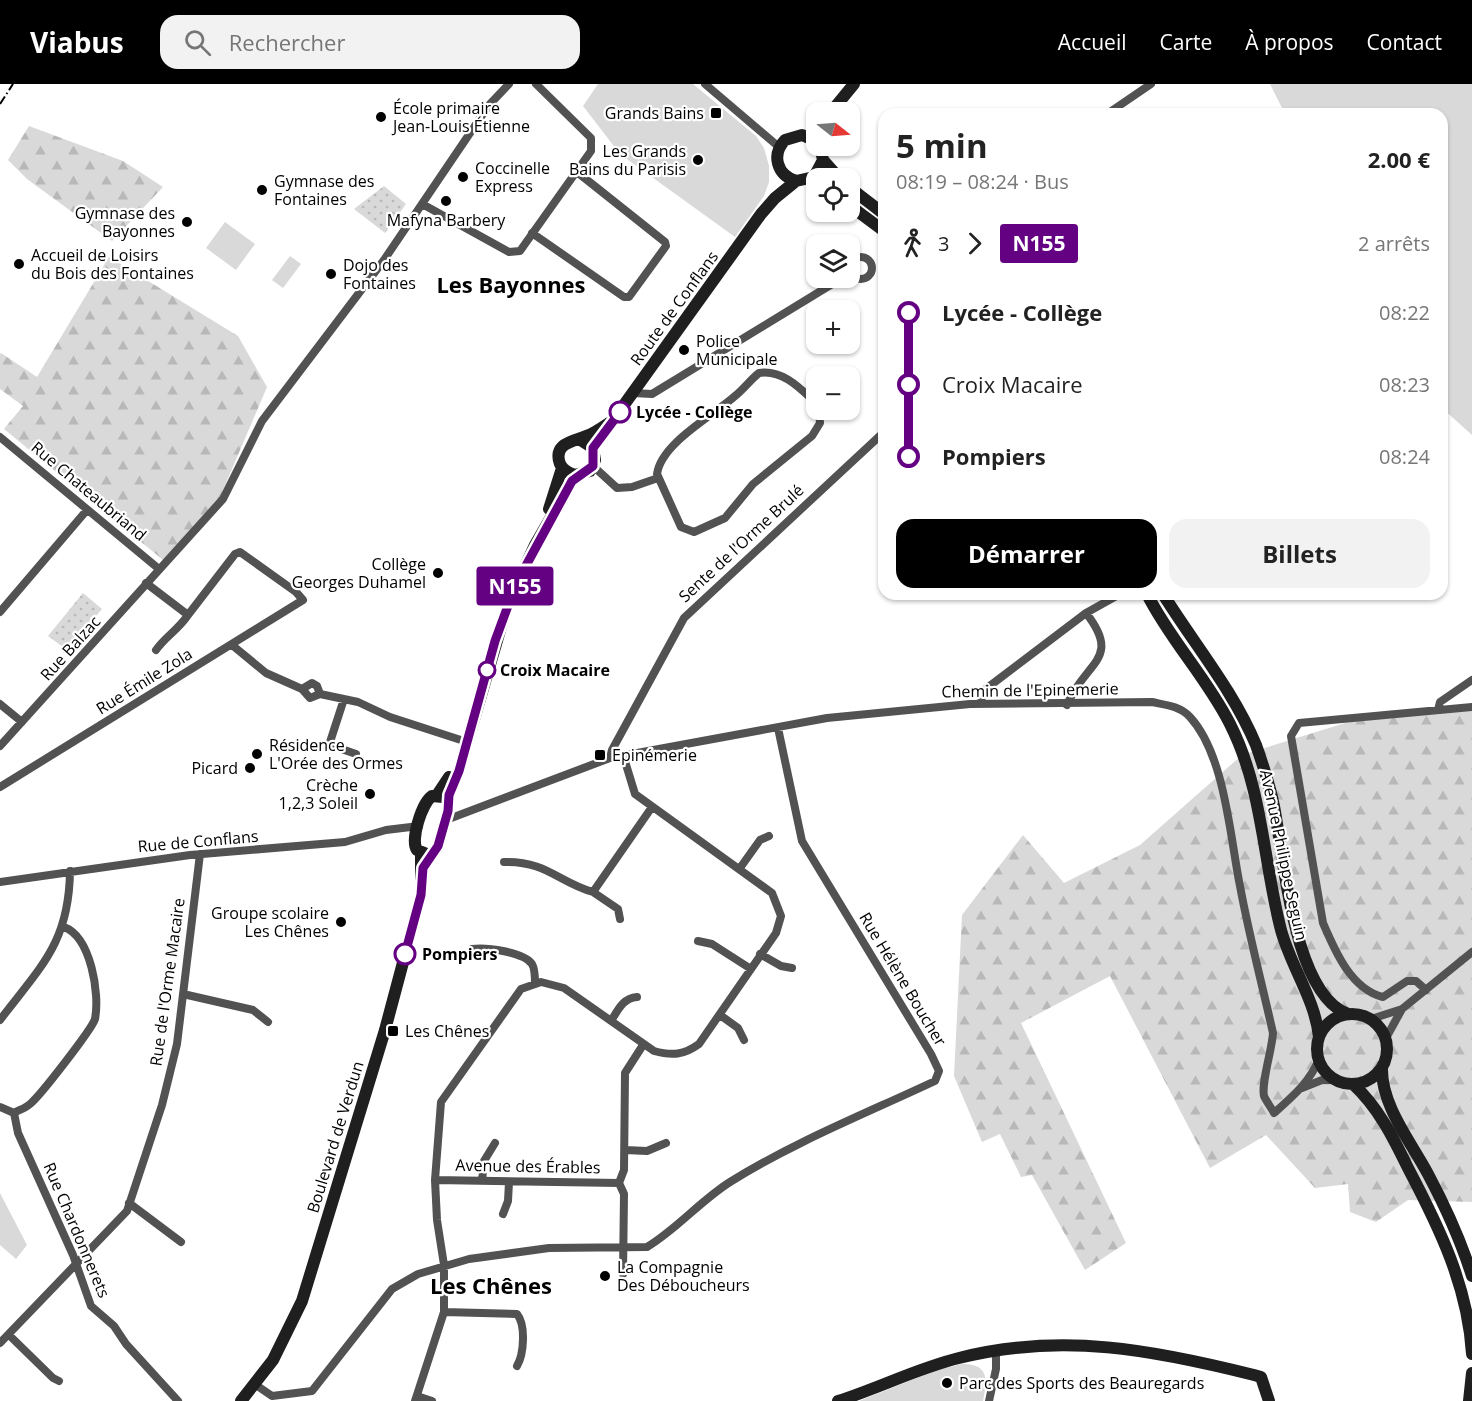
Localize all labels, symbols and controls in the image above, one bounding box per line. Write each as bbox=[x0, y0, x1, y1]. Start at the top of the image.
search box bbox=[160, 15, 580, 69]
text: Viabus bbox=[30, 23, 124, 61]
icon: search bbox=[181, 26, 214, 59]
text: Rechercher bbox=[229, 27, 345, 57]
text: Accueil bbox=[1058, 28, 1126, 56]
text: Carte bbox=[1159, 28, 1212, 56]
text: À propos bbox=[1245, 28, 1334, 56]
text: Contact bbox=[1367, 28, 1442, 56]
place label: École primaire Jean-Louis Étienne bbox=[391, 97, 530, 137]
place label: Grands Bains bbox=[605, 102, 704, 124]
north arrow bbox=[806, 102, 860, 156]
map controls bbox=[806, 102, 860, 420]
marker: Grands Bains bbox=[709, 106, 723, 120]
marker: École primaire Jean-Louis Étienne bbox=[374, 110, 388, 124]
text: 5 min bbox=[896, 123, 988, 168]
place label: Les Grands Bains du Parisis bbox=[569, 140, 686, 180]
text: 2.00 € bbox=[1368, 144, 1430, 174]
marker: Les Grands Bains du Parisis bbox=[691, 153, 705, 167]
place label: Coccinelle Express bbox=[475, 157, 550, 197]
button: locate bbox=[806, 168, 860, 222]
text: 08:19 – 08:24 · Bus bbox=[896, 168, 1069, 195]
place label: Gymnase des Fontaines bbox=[274, 170, 374, 210]
marker: Coccinelle Express bbox=[456, 170, 470, 184]
marker: Gymnase des Fontaines bbox=[255, 183, 269, 197]
marker: Mafyna Barbery bbox=[439, 194, 453, 208]
place label: Gymnase des Bayonnes bbox=[75, 202, 175, 242]
place label: Mafyna Barbery bbox=[387, 209, 506, 231]
marker: Gymnase des Bayonnes bbox=[180, 215, 194, 229]
icon: walk bbox=[896, 227, 929, 260]
icon: forward bbox=[958, 227, 991, 260]
text: N155 bbox=[1012, 229, 1066, 257]
text: 3 bbox=[938, 230, 949, 257]
text: 2 arrêts bbox=[1358, 230, 1430, 257]
button: layers bbox=[806, 234, 860, 288]
place label: Accueil de Loisirs du Bois des Fontaines bbox=[31, 244, 194, 284]
street label: Route de Conflans bbox=[625, 246, 723, 370]
place label: Dojo des Fontaines bbox=[343, 254, 416, 294]
marker: Accueil de Loisirs du Bois des Fontaines bbox=[12, 257, 26, 271]
marker: Dojo des Fontaines bbox=[324, 267, 338, 281]
district label: Les Bayonnes bbox=[436, 269, 586, 299]
text: Lycée - Collège bbox=[942, 297, 1102, 327]
text: 08:22 bbox=[1379, 299, 1430, 326]
button: + bbox=[806, 300, 860, 354]
place label: Police Municipale bbox=[696, 330, 777, 370]
marker: Police Municipale bbox=[677, 343, 691, 357]
button: − bbox=[806, 366, 860, 420]
text: Croix Macaire bbox=[942, 369, 1083, 399]
text: 08:23 bbox=[1379, 371, 1430, 398]
marker: Lycée - Collège bbox=[609, 401, 631, 423]
place label: Lycée - Collège bbox=[636, 401, 753, 423]
street label: Rue Chateaubriand bbox=[27, 436, 151, 546]
text: Pompiers bbox=[942, 441, 1046, 471]
text: 08:24 bbox=[1379, 443, 1430, 470]
street label: Sente de l'Orme Brulé bbox=[674, 479, 808, 607]
button: Démarrer bbox=[896, 519, 1157, 588]
button: Billets bbox=[1169, 519, 1430, 588]
place label: Collège Georges Duhamel bbox=[292, 553, 426, 593]
marker: Collège Georges Duhamel bbox=[431, 566, 445, 580]
line badge: N155 bbox=[473, 566, 557, 606]
text: N155 bbox=[488, 572, 542, 600]
street label: Rue Balzac bbox=[35, 611, 105, 685]
street label: Rue Émile Zola bbox=[92, 643, 196, 719]
place label: Croix Macaire bbox=[500, 659, 610, 681]
marker: Croix Macaire bbox=[478, 661, 496, 679]
street label: Chemin de l'Epinemerie bbox=[941, 677, 1119, 703]
place label: Résidence L'Orée des Ormes bbox=[269, 734, 403, 774]
place label: Epinémerie bbox=[612, 744, 697, 766]
marker: Résidence L'Orée des Ormes bbox=[250, 747, 264, 761]
marker: Epinémerie bbox=[593, 748, 607, 762]
place label: Picard bbox=[191, 757, 238, 779]
marker: Picard bbox=[243, 761, 257, 775]
street label: Avenue Philippe Seguin bbox=[1255, 767, 1313, 943]
place label: Crèche 1,2,3 Soleil bbox=[279, 774, 358, 814]
marker: Crèche 1,2,3 Soleil bbox=[363, 787, 377, 801]
street label: Rue de Conflans bbox=[137, 825, 259, 857]
street label: Rue de l'Orme Macaire bbox=[144, 896, 190, 1068]
place label: Groupe scolaire Les Chênes bbox=[211, 902, 329, 942]
street label: Rue Hélène Boucher bbox=[854, 908, 952, 1050]
marker: Groupe scolaire Les Chênes bbox=[334, 915, 348, 929]
marker: Pompiers bbox=[394, 943, 416, 965]
place label: Pompiers bbox=[422, 943, 497, 965]
place label: Les Chênes bbox=[405, 1020, 489, 1042]
marker: Les Chênes bbox=[386, 1024, 400, 1038]
street label: Boulevard de Verdun bbox=[301, 1058, 369, 1216]
street label: Avenue des Érables bbox=[455, 1154, 601, 1178]
street label: Rue Chardonnerets bbox=[39, 1159, 115, 1301]
place label: La Compagnie Des Déboucheurs bbox=[617, 1256, 750, 1296]
marker: La Compagnie Des Déboucheurs bbox=[598, 1269, 612, 1283]
district label: Les Chênes bbox=[430, 1270, 552, 1300]
place label: Parc des Sports des Beauregards bbox=[959, 1372, 1204, 1394]
marker: Parc des Sports des Beauregards bbox=[940, 1376, 954, 1390]

